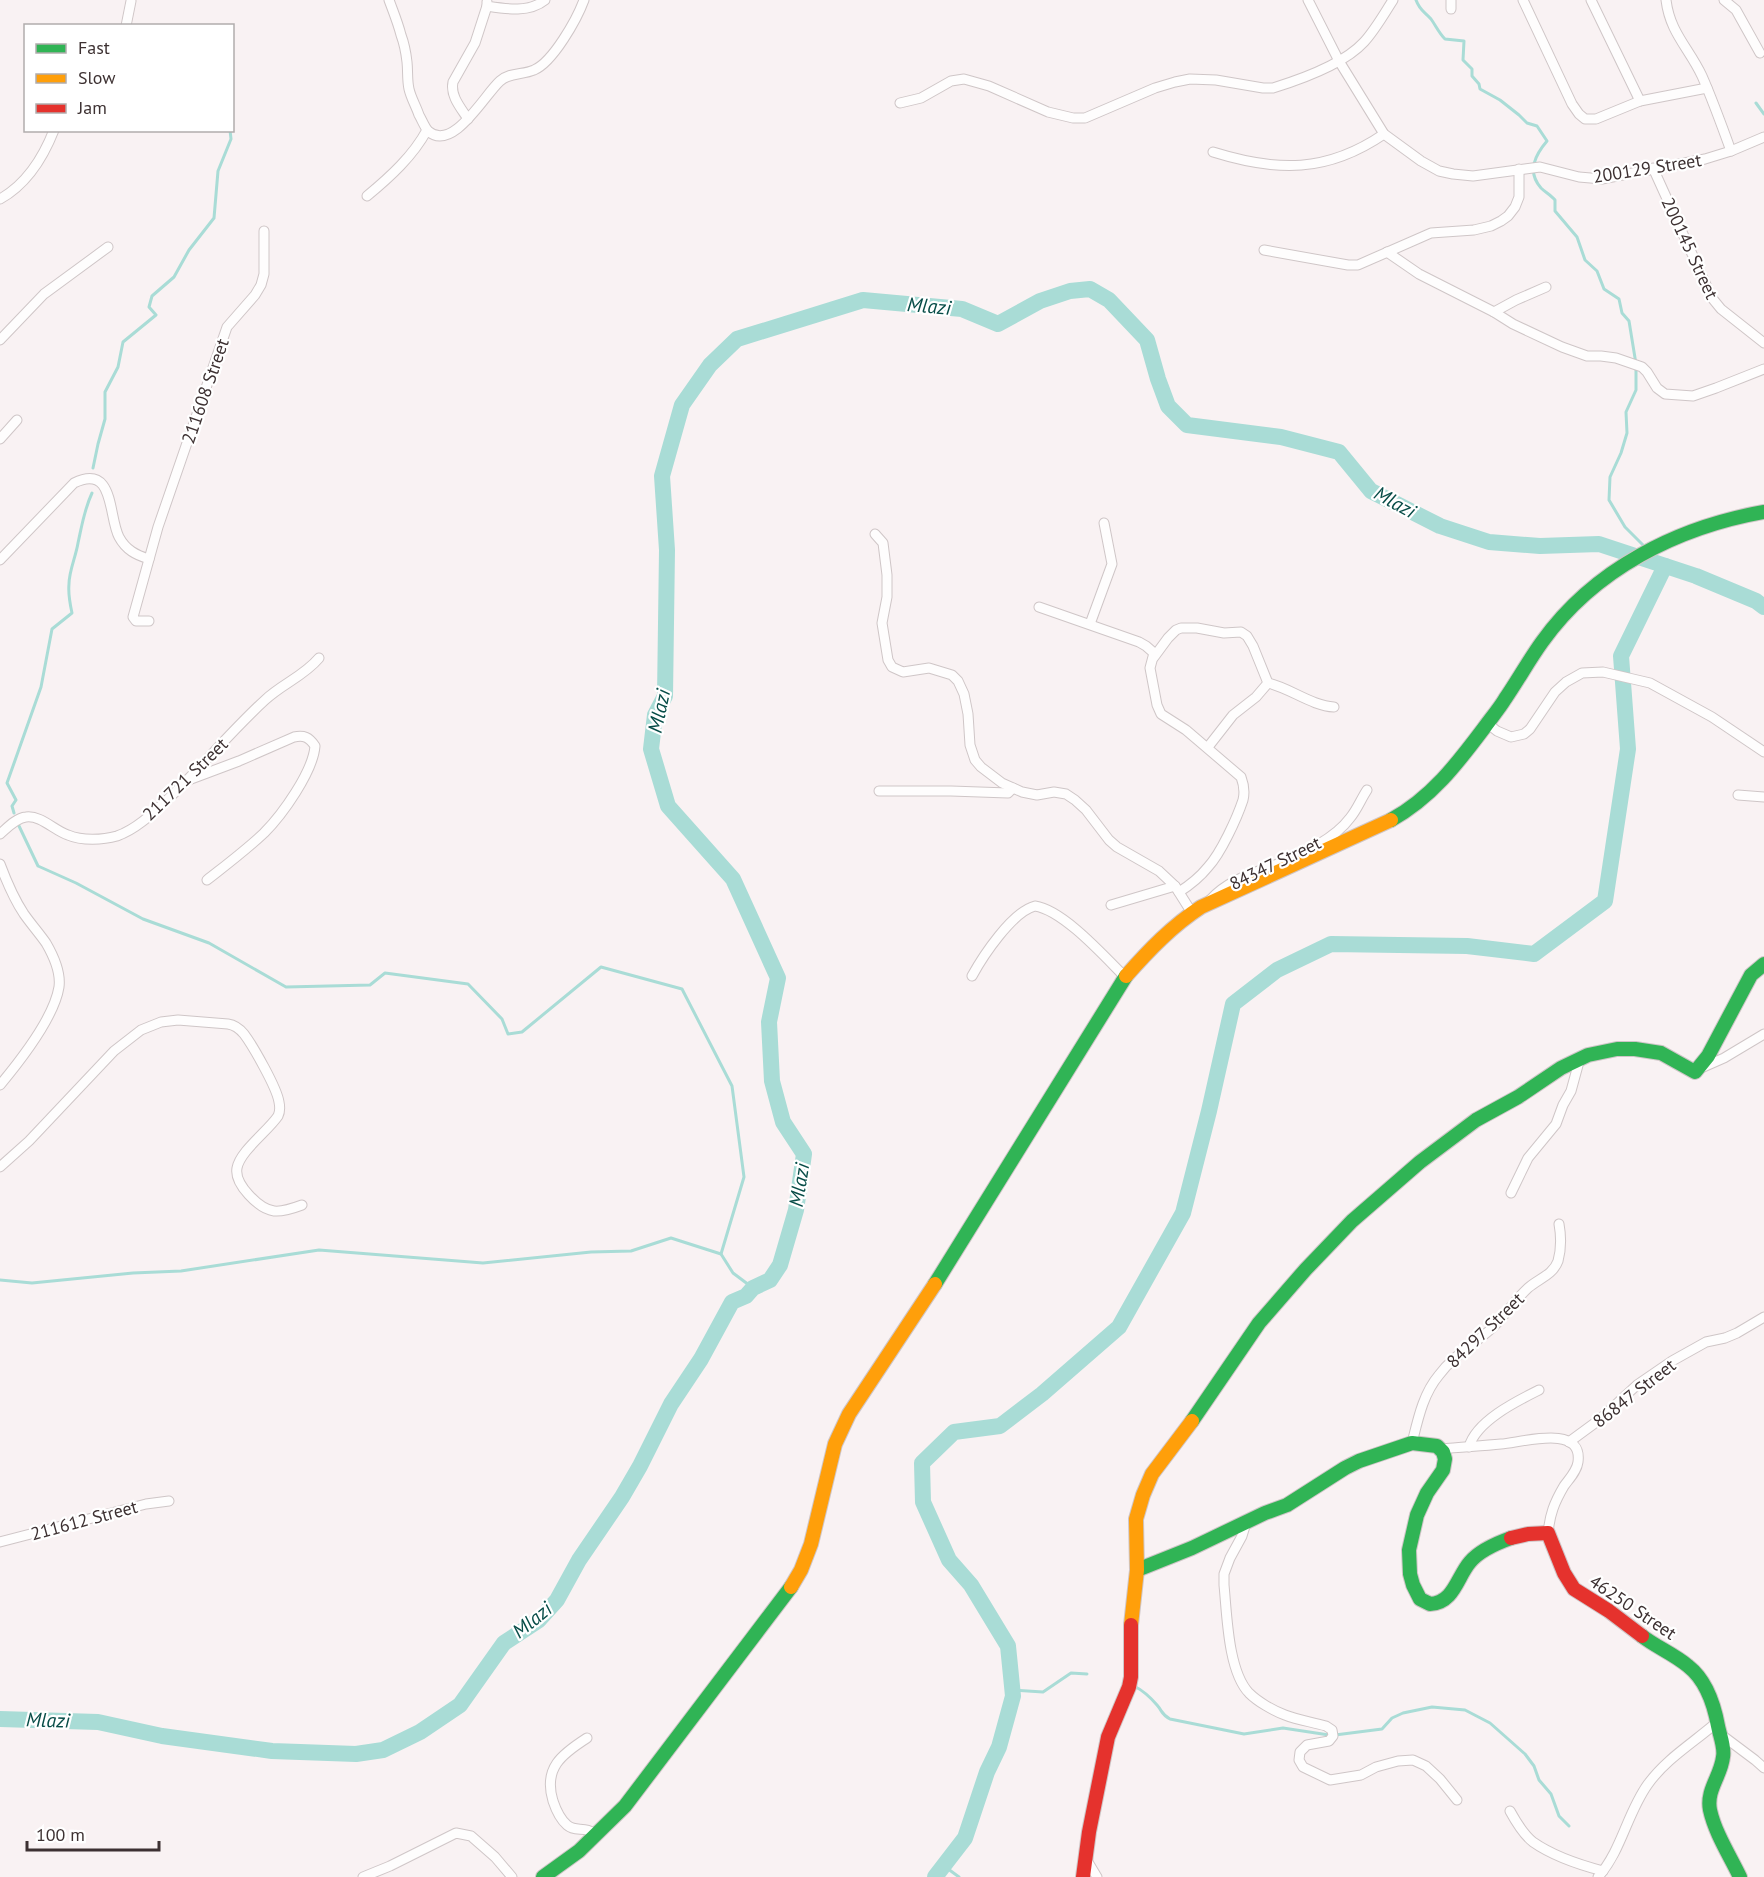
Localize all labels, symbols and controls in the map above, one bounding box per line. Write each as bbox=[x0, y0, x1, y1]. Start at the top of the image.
legend bbox=[24, 24, 234, 132]
text: Fast bbox=[78, 36, 110, 59]
text: Slow bbox=[78, 66, 116, 89]
text: Jam bbox=[77, 96, 107, 119]
street label: 200129 Street bbox=[1591, 148, 1703, 188]
street label: 200145 Street bbox=[1656, 193, 1724, 303]
water label: Mlazi bbox=[906, 291, 953, 321]
street label: 211608 Street bbox=[176, 335, 234, 447]
water label: Mlazi bbox=[1369, 480, 1421, 524]
water label: Mlazi bbox=[642, 686, 676, 735]
street label: 211721 Street bbox=[138, 733, 232, 825]
street label: 84347 Street bbox=[1226, 831, 1324, 895]
water label: Mlazi bbox=[783, 1160, 815, 1209]
street label: 84297 Street bbox=[1441, 1287, 1529, 1373]
street label: 86847 Street bbox=[1588, 1354, 1680, 1432]
street label: 211612 Street bbox=[28, 1495, 140, 1545]
street label: 46250 Street bbox=[1585, 1570, 1681, 1644]
water label: Mlazi bbox=[507, 1596, 558, 1644]
water label: Mlazi bbox=[26, 1706, 71, 1734]
scale bar bbox=[27, 1814, 159, 1852]
text: 100 m bbox=[36, 1823, 85, 1846]

